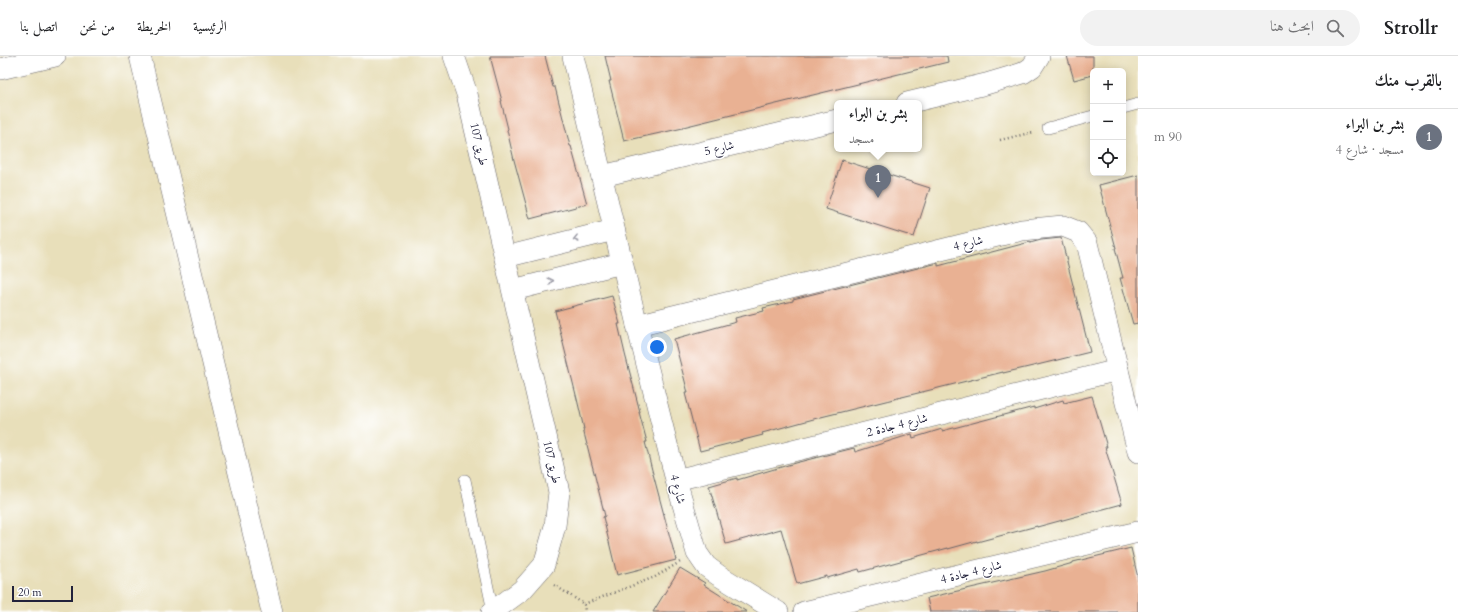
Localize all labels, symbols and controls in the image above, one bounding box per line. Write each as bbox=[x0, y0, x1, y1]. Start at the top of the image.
search box bbox=[1080, 10, 1360, 46]
text: Strollr bbox=[1384, 15, 1438, 41]
text: ابحث هنا bbox=[1270, 16, 1314, 36]
text: اتصل بنا bbox=[20, 17, 58, 36]
text: من نحن bbox=[80, 17, 115, 36]
text: الخريطة bbox=[137, 17, 171, 36]
text: الرئيسية bbox=[193, 17, 227, 36]
icon: search bbox=[1324, 17, 1346, 39]
map controls bbox=[1090, 68, 1126, 176]
button: + bbox=[1090, 68, 1126, 104]
text: بالقرب منك bbox=[1375, 69, 1442, 92]
popup bbox=[834, 100, 922, 152]
text: بشر بن البراء bbox=[849, 103, 907, 123]
button: − bbox=[1090, 104, 1126, 140]
text: بشر بن البراء bbox=[1346, 114, 1404, 134]
street label: طريق 107 bbox=[466, 121, 492, 167]
text: 90 m bbox=[1154, 128, 1182, 146]
text: 1 bbox=[1426, 128, 1432, 146]
text: مسجد bbox=[849, 130, 874, 148]
street label: شارع 5 bbox=[702, 137, 736, 162]
button: locate bbox=[1090, 140, 1126, 176]
text: مسجد · شارع 4 bbox=[1335, 141, 1404, 159]
pin: 1 bbox=[865, 165, 891, 198]
street label: شارع 4 bbox=[951, 232, 985, 257]
one-way arrow bbox=[573, 235, 579, 243]
one-way arrow bbox=[548, 277, 554, 285]
your location bbox=[647, 337, 667, 357]
street label: شارع 4 جادة 2 bbox=[865, 410, 930, 443]
street label: طريق 107 bbox=[539, 439, 565, 485]
street label: شارع 4 bbox=[663, 472, 690, 507]
street label: شارع 4 جادة 4 bbox=[939, 557, 1004, 590]
scale bar bbox=[12, 584, 73, 603]
text: 20 m bbox=[18, 585, 42, 600]

